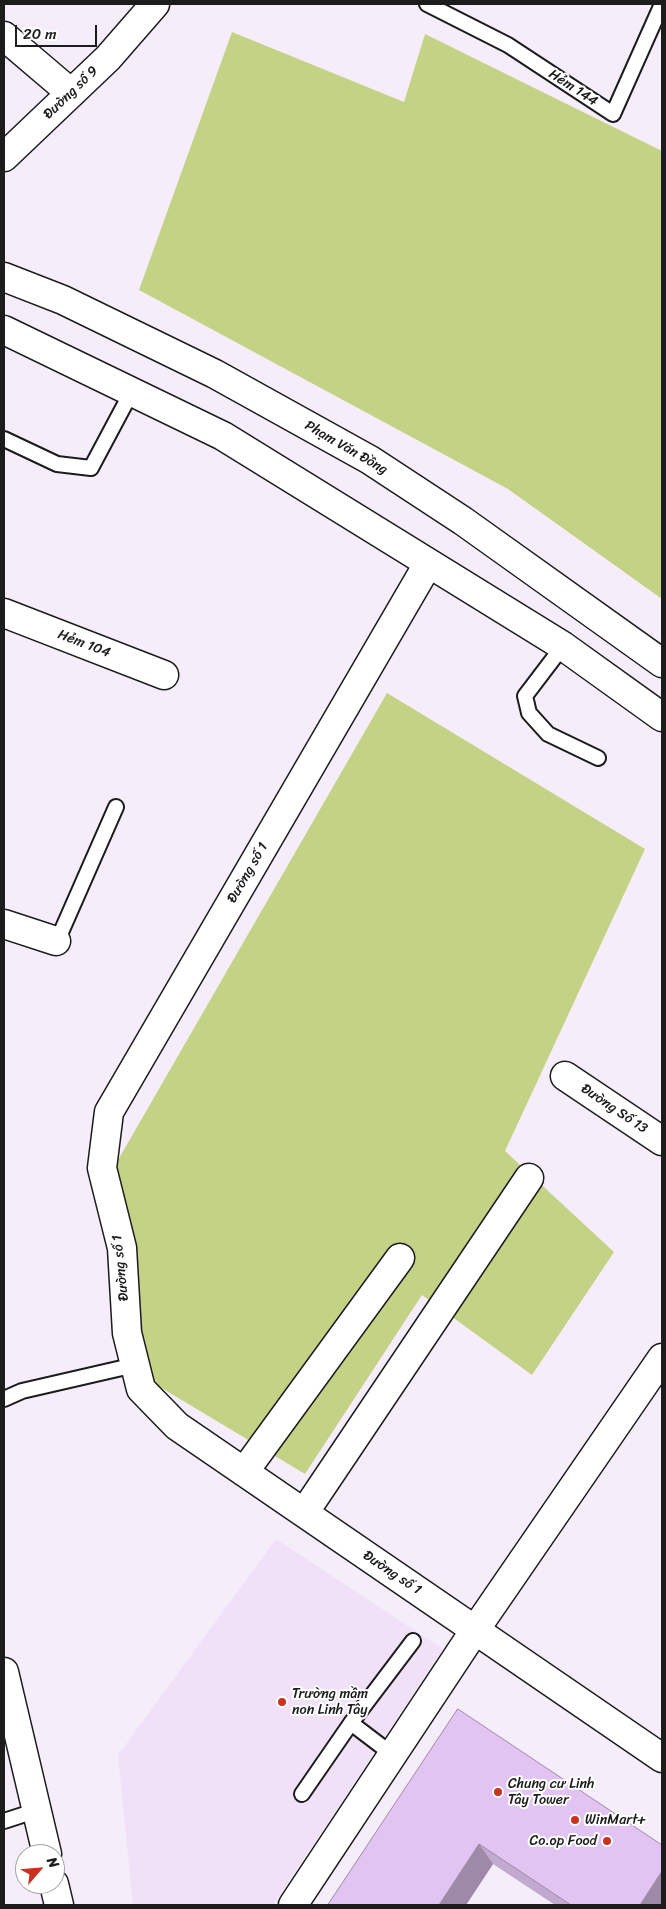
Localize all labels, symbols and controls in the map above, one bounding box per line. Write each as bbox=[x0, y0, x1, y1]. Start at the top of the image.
scale bar bbox=[18, 15, 100, 47]
text: 20 m bbox=[23, 21, 57, 47]
street label: Đường số 9 bbox=[40, 63, 102, 123]
street label: Hẻm 144 bbox=[545, 66, 601, 110]
street label: Phạm Văn Đồng bbox=[302, 417, 390, 479]
street label: Hẻm 104 bbox=[55, 626, 113, 662]
street label: Đường số 1 bbox=[224, 840, 272, 906]
street label: Đường Số 13 bbox=[577, 1081, 651, 1137]
street label: Đường số 1 bbox=[109, 1234, 133, 1302]
street label: Đường số 1 bbox=[360, 1547, 424, 1599]
place label: Trường mầm non Linh Tây bbox=[292, 1686, 368, 1718]
marker: Trường mầm non Linh Tây bbox=[276, 1696, 288, 1708]
place label: Chung cư Linh Tây Tower bbox=[508, 1776, 594, 1808]
marker: Chung cư Linh Tây Tower bbox=[492, 1786, 504, 1798]
place label: WinMart+ bbox=[585, 1812, 646, 1828]
marker: WinMart+ bbox=[569, 1814, 581, 1826]
place label: Co.op Food bbox=[530, 1833, 597, 1849]
marker: Co.op Food bbox=[601, 1835, 613, 1847]
north arrow bbox=[15, 1844, 65, 1894]
text: N bbox=[40, 1852, 66, 1872]

